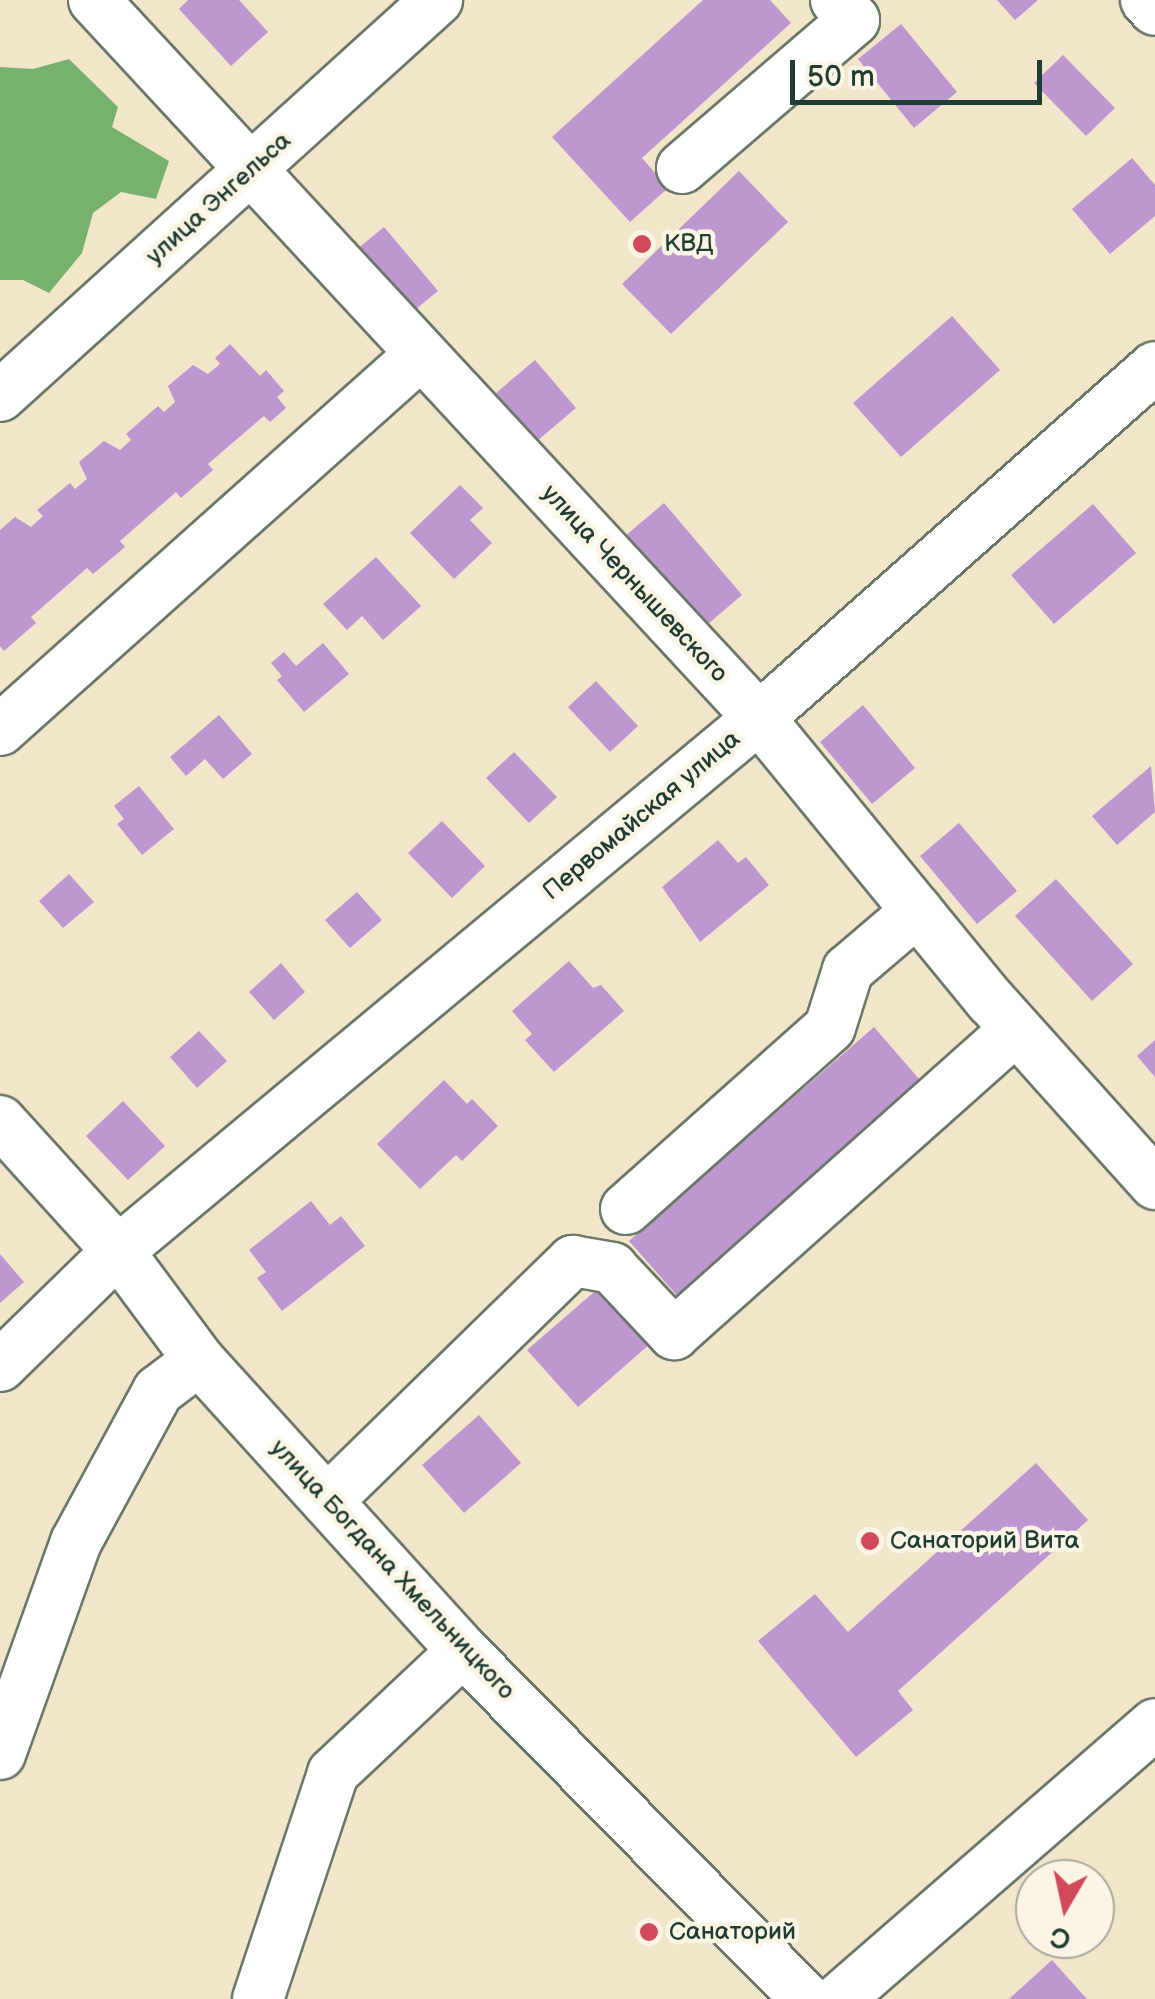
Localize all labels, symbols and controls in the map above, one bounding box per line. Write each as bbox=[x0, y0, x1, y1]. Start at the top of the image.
scale bar bbox=[795, 40, 1048, 102]
text: 50 m bbox=[807, 59, 875, 95]
street label: улица Энгельса bbox=[140, 126, 298, 272]
place label: КВД bbox=[664, 229, 714, 259]
marker: КВД bbox=[629, 231, 655, 257]
street label: улица Чернышевского bbox=[535, 479, 733, 689]
street label: Первомайская улица bbox=[537, 725, 747, 907]
street label: улица Богдана Хмельницкого bbox=[263, 1434, 521, 1706]
place label: Санаторий Вита bbox=[890, 1526, 1080, 1556]
marker: Санаторий Вита bbox=[859, 1530, 881, 1552]
north arrow bbox=[1015, 1859, 1115, 1959]
place label: Санаторий bbox=[669, 1917, 796, 1947]
text: С bbox=[1048, 1919, 1073, 1955]
marker: Санаторий bbox=[638, 1921, 660, 1943]

